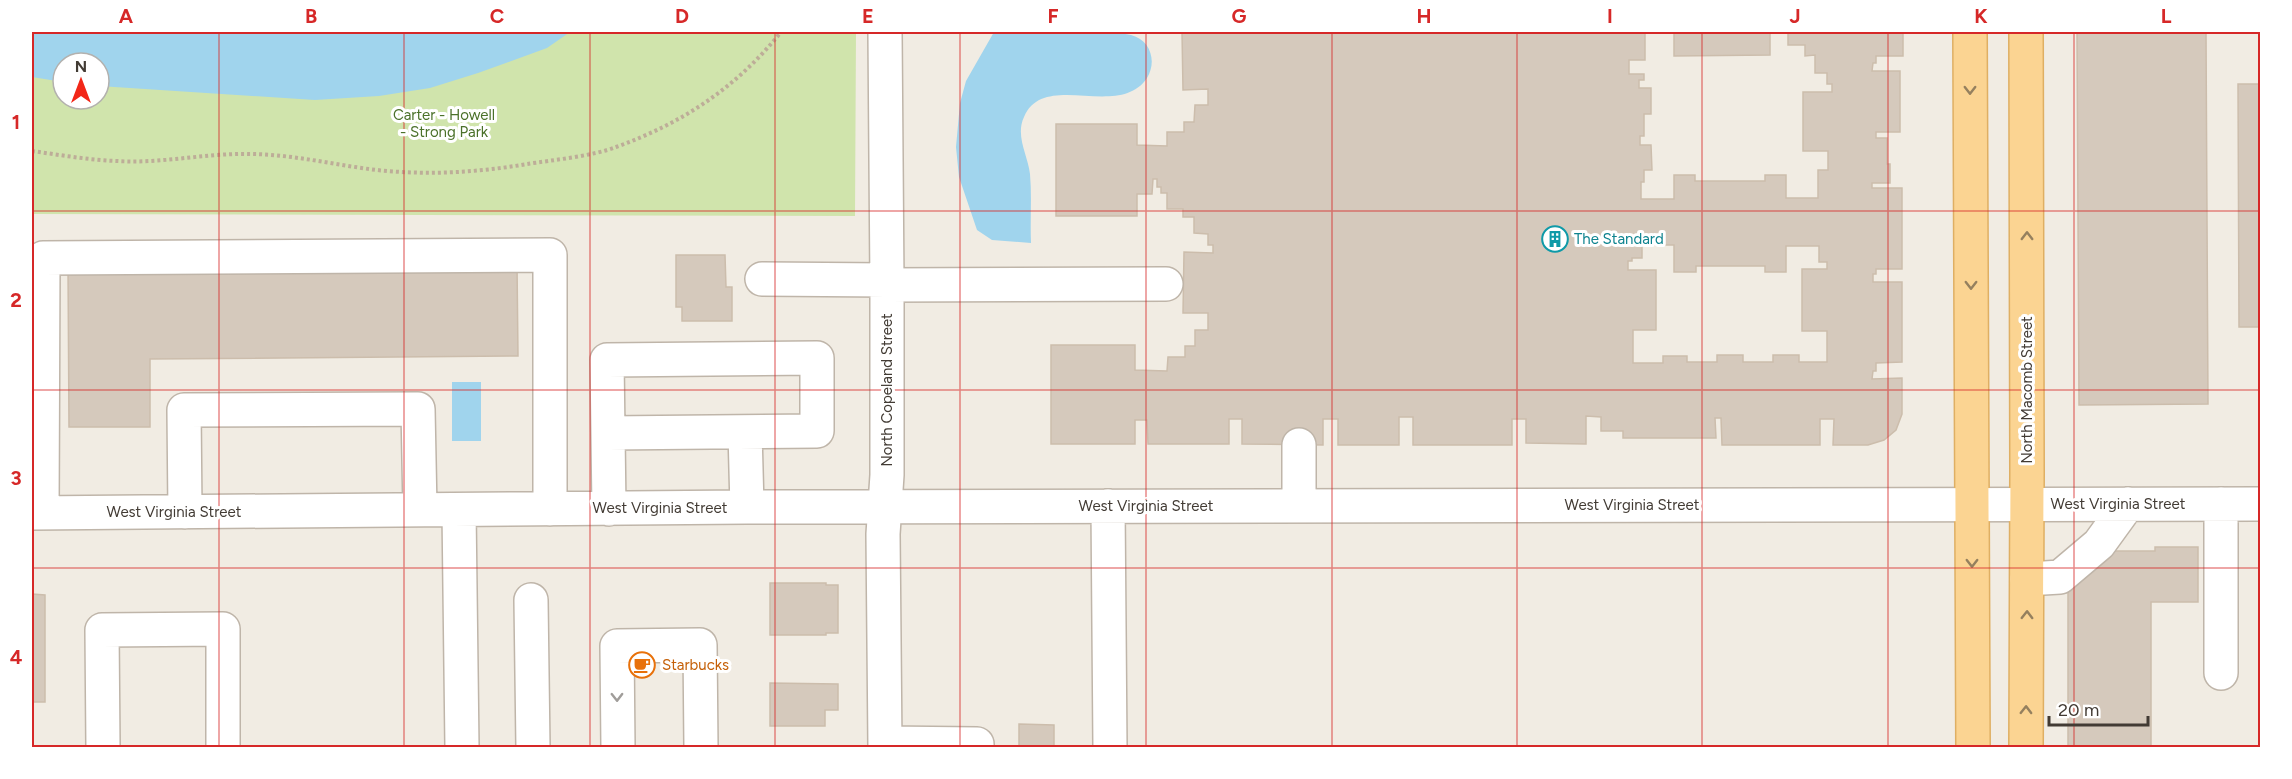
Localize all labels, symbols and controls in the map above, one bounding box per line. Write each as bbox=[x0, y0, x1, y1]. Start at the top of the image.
text: A bbox=[119, 4, 134, 28]
text: B bbox=[305, 4, 317, 28]
text: C bbox=[490, 4, 504, 28]
text: D bbox=[675, 4, 689, 28]
text: E bbox=[862, 4, 874, 28]
text: F bbox=[1047, 4, 1059, 28]
text: G bbox=[1232, 4, 1247, 28]
text: H bbox=[1417, 4, 1432, 28]
text: I bbox=[1607, 4, 1613, 28]
text: J bbox=[1789, 4, 1801, 28]
text: K bbox=[1974, 4, 1988, 28]
text: L bbox=[2161, 4, 2172, 28]
north arrow bbox=[51, 51, 111, 111]
text: N bbox=[75, 57, 87, 76]
one-way arrow bbox=[1964, 85, 1976, 94]
park label: Carter - Howell - Strong Park bbox=[393, 106, 495, 141]
text: 1 bbox=[12, 110, 20, 134]
building icon: The Standard bbox=[1540, 224, 1570, 254]
place label: The Standard bbox=[1574, 230, 1664, 248]
one-way arrow bbox=[2021, 231, 2033, 240]
one-way arrow bbox=[1965, 280, 1977, 289]
text: 2 bbox=[10, 288, 22, 312]
street label: North Copeland Street bbox=[878, 313, 896, 467]
street label: North Macomb Street bbox=[2018, 316, 2036, 464]
text: 3 bbox=[10, 466, 22, 490]
street label: West Virginia Street bbox=[2051, 495, 2186, 513]
street label: West Virginia Street bbox=[1565, 496, 1700, 514]
street label: West Virginia Street bbox=[1079, 497, 1214, 515]
street label: West Virginia Street bbox=[593, 499, 728, 517]
street label: West Virginia Street bbox=[107, 503, 242, 521]
one-way arrow bbox=[1966, 558, 1979, 567]
one-way arrow bbox=[2021, 610, 2033, 619]
text: 4 bbox=[10, 645, 23, 669]
cafe icon: Starbucks bbox=[627, 650, 657, 680]
place label: Starbucks bbox=[662, 656, 729, 674]
scale bar bbox=[2049, 689, 2148, 727]
one-way arrow bbox=[611, 692, 623, 701]
text: 20 m bbox=[2058, 699, 2099, 721]
one-way arrow bbox=[2020, 706, 2032, 715]

